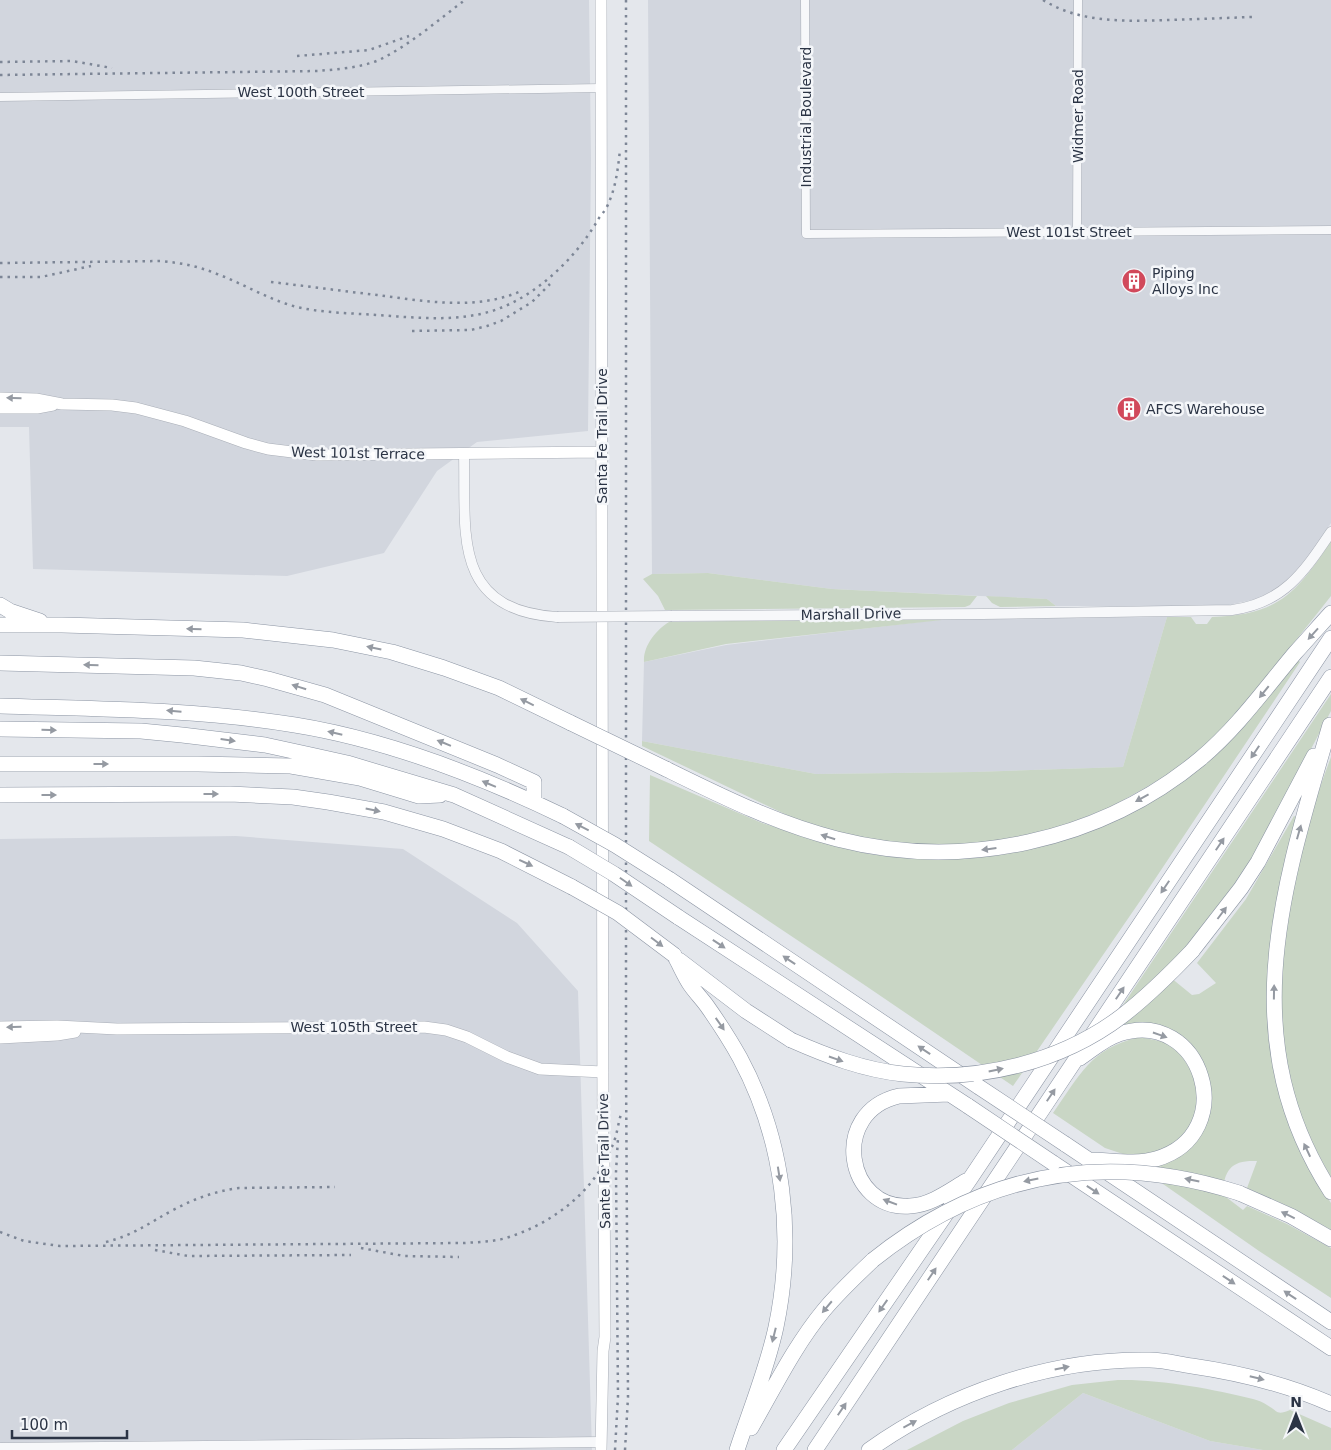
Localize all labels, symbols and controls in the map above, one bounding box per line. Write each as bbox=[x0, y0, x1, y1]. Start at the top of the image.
street label: Industrial Boulevard bbox=[798, 47, 814, 187]
street label: Widmer Road bbox=[1070, 69, 1086, 163]
street label: West 100th Street bbox=[238, 84, 365, 100]
street label: West 101st Street bbox=[1006, 224, 1132, 240]
place label: Piping Alloys Inc bbox=[1152, 265, 1219, 297]
building icon: Piping Alloys Inc bbox=[1121, 268, 1147, 294]
street label: Santa Fe Trail Drive bbox=[594, 368, 610, 504]
one-way arrow bbox=[6, 394, 22, 402]
building icon: AFCS Warehouse bbox=[1116, 396, 1142, 422]
place label: AFCS Warehouse bbox=[1146, 401, 1265, 417]
street label: West 101st Terrace bbox=[291, 444, 425, 462]
street label: Marshall Drive bbox=[801, 605, 901, 623]
one-way arrow bbox=[186, 625, 202, 633]
one-way arrow bbox=[1307, 627, 1319, 639]
one-way arrow bbox=[366, 644, 382, 652]
one-way arrow bbox=[82, 661, 98, 669]
one-way arrow bbox=[292, 683, 307, 691]
one-way arrow bbox=[1259, 686, 1270, 698]
one-way arrow bbox=[520, 698, 535, 706]
one-way arrow bbox=[166, 707, 182, 715]
one-way arrow bbox=[41, 726, 57, 734]
one-way arrow bbox=[328, 729, 343, 737]
one-way arrow bbox=[221, 736, 237, 744]
one-way arrow bbox=[436, 739, 451, 747]
one-way arrow bbox=[1251, 745, 1260, 758]
one-way arrow bbox=[93, 760, 109, 768]
one-way arrow bbox=[482, 779, 496, 787]
one-way arrow bbox=[203, 790, 219, 798]
one-way arrow bbox=[41, 791, 57, 799]
one-way arrow bbox=[1135, 793, 1148, 802]
one-way arrow bbox=[365, 806, 380, 814]
one-way arrow bbox=[575, 823, 590, 831]
one-way arrow bbox=[1295, 825, 1303, 840]
one-way arrow bbox=[820, 832, 835, 840]
one-way arrow bbox=[1215, 837, 1225, 850]
one-way arrow bbox=[981, 845, 997, 853]
one-way arrow bbox=[519, 859, 533, 867]
one-way arrow bbox=[619, 877, 633, 887]
one-way arrow bbox=[1160, 880, 1170, 894]
one-way arrow bbox=[1217, 907, 1228, 920]
one-way arrow bbox=[650, 937, 663, 948]
one-way arrow bbox=[712, 939, 726, 949]
one-way arrow bbox=[783, 955, 796, 965]
one-way arrow bbox=[1270, 984, 1278, 1000]
one-way arrow bbox=[1115, 986, 1125, 1000]
one-way arrow bbox=[715, 1017, 725, 1031]
street label: West 105th Street bbox=[291, 1019, 418, 1035]
one-way arrow bbox=[5, 1023, 21, 1031]
one-way arrow bbox=[1153, 1031, 1168, 1039]
one-way arrow bbox=[918, 1046, 931, 1055]
one-way arrow bbox=[829, 1055, 844, 1063]
one-way arrow bbox=[989, 1066, 1005, 1074]
one-way arrow bbox=[1047, 1089, 1056, 1102]
street label: Sante Fe Trail Drive bbox=[595, 1093, 613, 1229]
one-way arrow bbox=[1303, 1143, 1311, 1157]
one-way arrow bbox=[776, 1166, 784, 1182]
one-way arrow bbox=[1183, 1175, 1199, 1183]
one-way arrow bbox=[1023, 1176, 1038, 1184]
one-way arrow bbox=[1087, 1185, 1100, 1194]
one-way arrow bbox=[882, 1198, 897, 1206]
one-way arrow bbox=[1281, 1211, 1295, 1219]
one-way arrow bbox=[927, 1267, 937, 1281]
one-way arrow bbox=[1222, 1275, 1235, 1285]
one-way arrow bbox=[1284, 1290, 1297, 1299]
one-way arrow bbox=[878, 1299, 888, 1312]
one-way arrow bbox=[821, 1301, 832, 1314]
one-way arrow bbox=[770, 1328, 778, 1343]
one-way arrow bbox=[1054, 1364, 1069, 1372]
one-way arrow bbox=[1250, 1374, 1265, 1382]
north arrow bbox=[1271, 1390, 1321, 1440]
text: N bbox=[1290, 1394, 1302, 1410]
one-way arrow bbox=[837, 1403, 847, 1416]
scale bar bbox=[12, 1408, 128, 1440]
text: 100 m bbox=[20, 1416, 68, 1434]
one-way arrow bbox=[902, 1420, 917, 1428]

